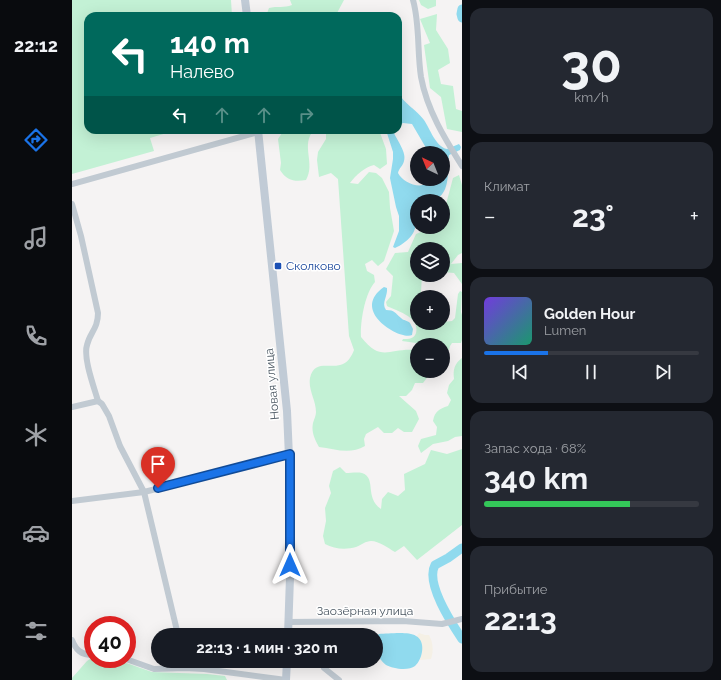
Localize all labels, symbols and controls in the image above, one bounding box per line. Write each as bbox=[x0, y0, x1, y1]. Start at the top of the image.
text: 140 m bbox=[170, 27, 250, 60]
icon: left bbox=[104, 28, 156, 80]
text: 30 bbox=[561, 33, 622, 94]
text: 22:12 bbox=[14, 35, 58, 56]
text: Налево bbox=[170, 61, 234, 82]
text: km/h bbox=[574, 90, 609, 105]
icon: left bbox=[169, 104, 191, 126]
icon: ahead bbox=[211, 104, 233, 126]
icon: ahead bbox=[253, 104, 275, 126]
icon: right bbox=[295, 104, 317, 126]
icon: directions bbox=[22, 126, 50, 154]
north arrow bbox=[410, 146, 450, 186]
map controls bbox=[410, 146, 450, 378]
text: Климат bbox=[484, 179, 530, 194]
button: sound bbox=[410, 194, 450, 234]
text: 23° bbox=[572, 199, 614, 234]
text: − bbox=[484, 203, 496, 229]
text: + bbox=[690, 203, 699, 229]
icon: music bbox=[22, 224, 50, 252]
button: layers bbox=[410, 242, 450, 282]
place label: Сколково bbox=[286, 259, 341, 273]
marker: Сколково bbox=[273, 261, 283, 271]
button: + bbox=[410, 290, 450, 330]
text: Golden Hour bbox=[544, 305, 635, 323]
icon: phone bbox=[22, 322, 50, 350]
text: Lumen bbox=[544, 323, 586, 338]
button: − bbox=[410, 338, 450, 378]
street label: Новая улица bbox=[262, 348, 282, 420]
icon: previous bbox=[509, 361, 531, 383]
icon: pause bbox=[580, 361, 602, 383]
icon: next bbox=[652, 361, 674, 383]
icon: climate bbox=[22, 421, 50, 449]
text: Запас хода · 68% bbox=[484, 441, 586, 456]
pin bbox=[141, 447, 175, 488]
icon: arrive bbox=[147, 453, 169, 475]
text: 340 km bbox=[484, 461, 588, 496]
icon: car bbox=[22, 519, 50, 547]
position arrow bbox=[269, 544, 311, 586]
text: Прибытие bbox=[484, 582, 547, 597]
text: 22:13 bbox=[484, 602, 557, 637]
street label: Заозёрная улица bbox=[317, 604, 413, 618]
speed limit sign: 40 bbox=[84, 616, 136, 668]
icon: filters bbox=[22, 617, 50, 645]
text: 22:13 · 1 мин · 320 m bbox=[196, 639, 338, 657]

